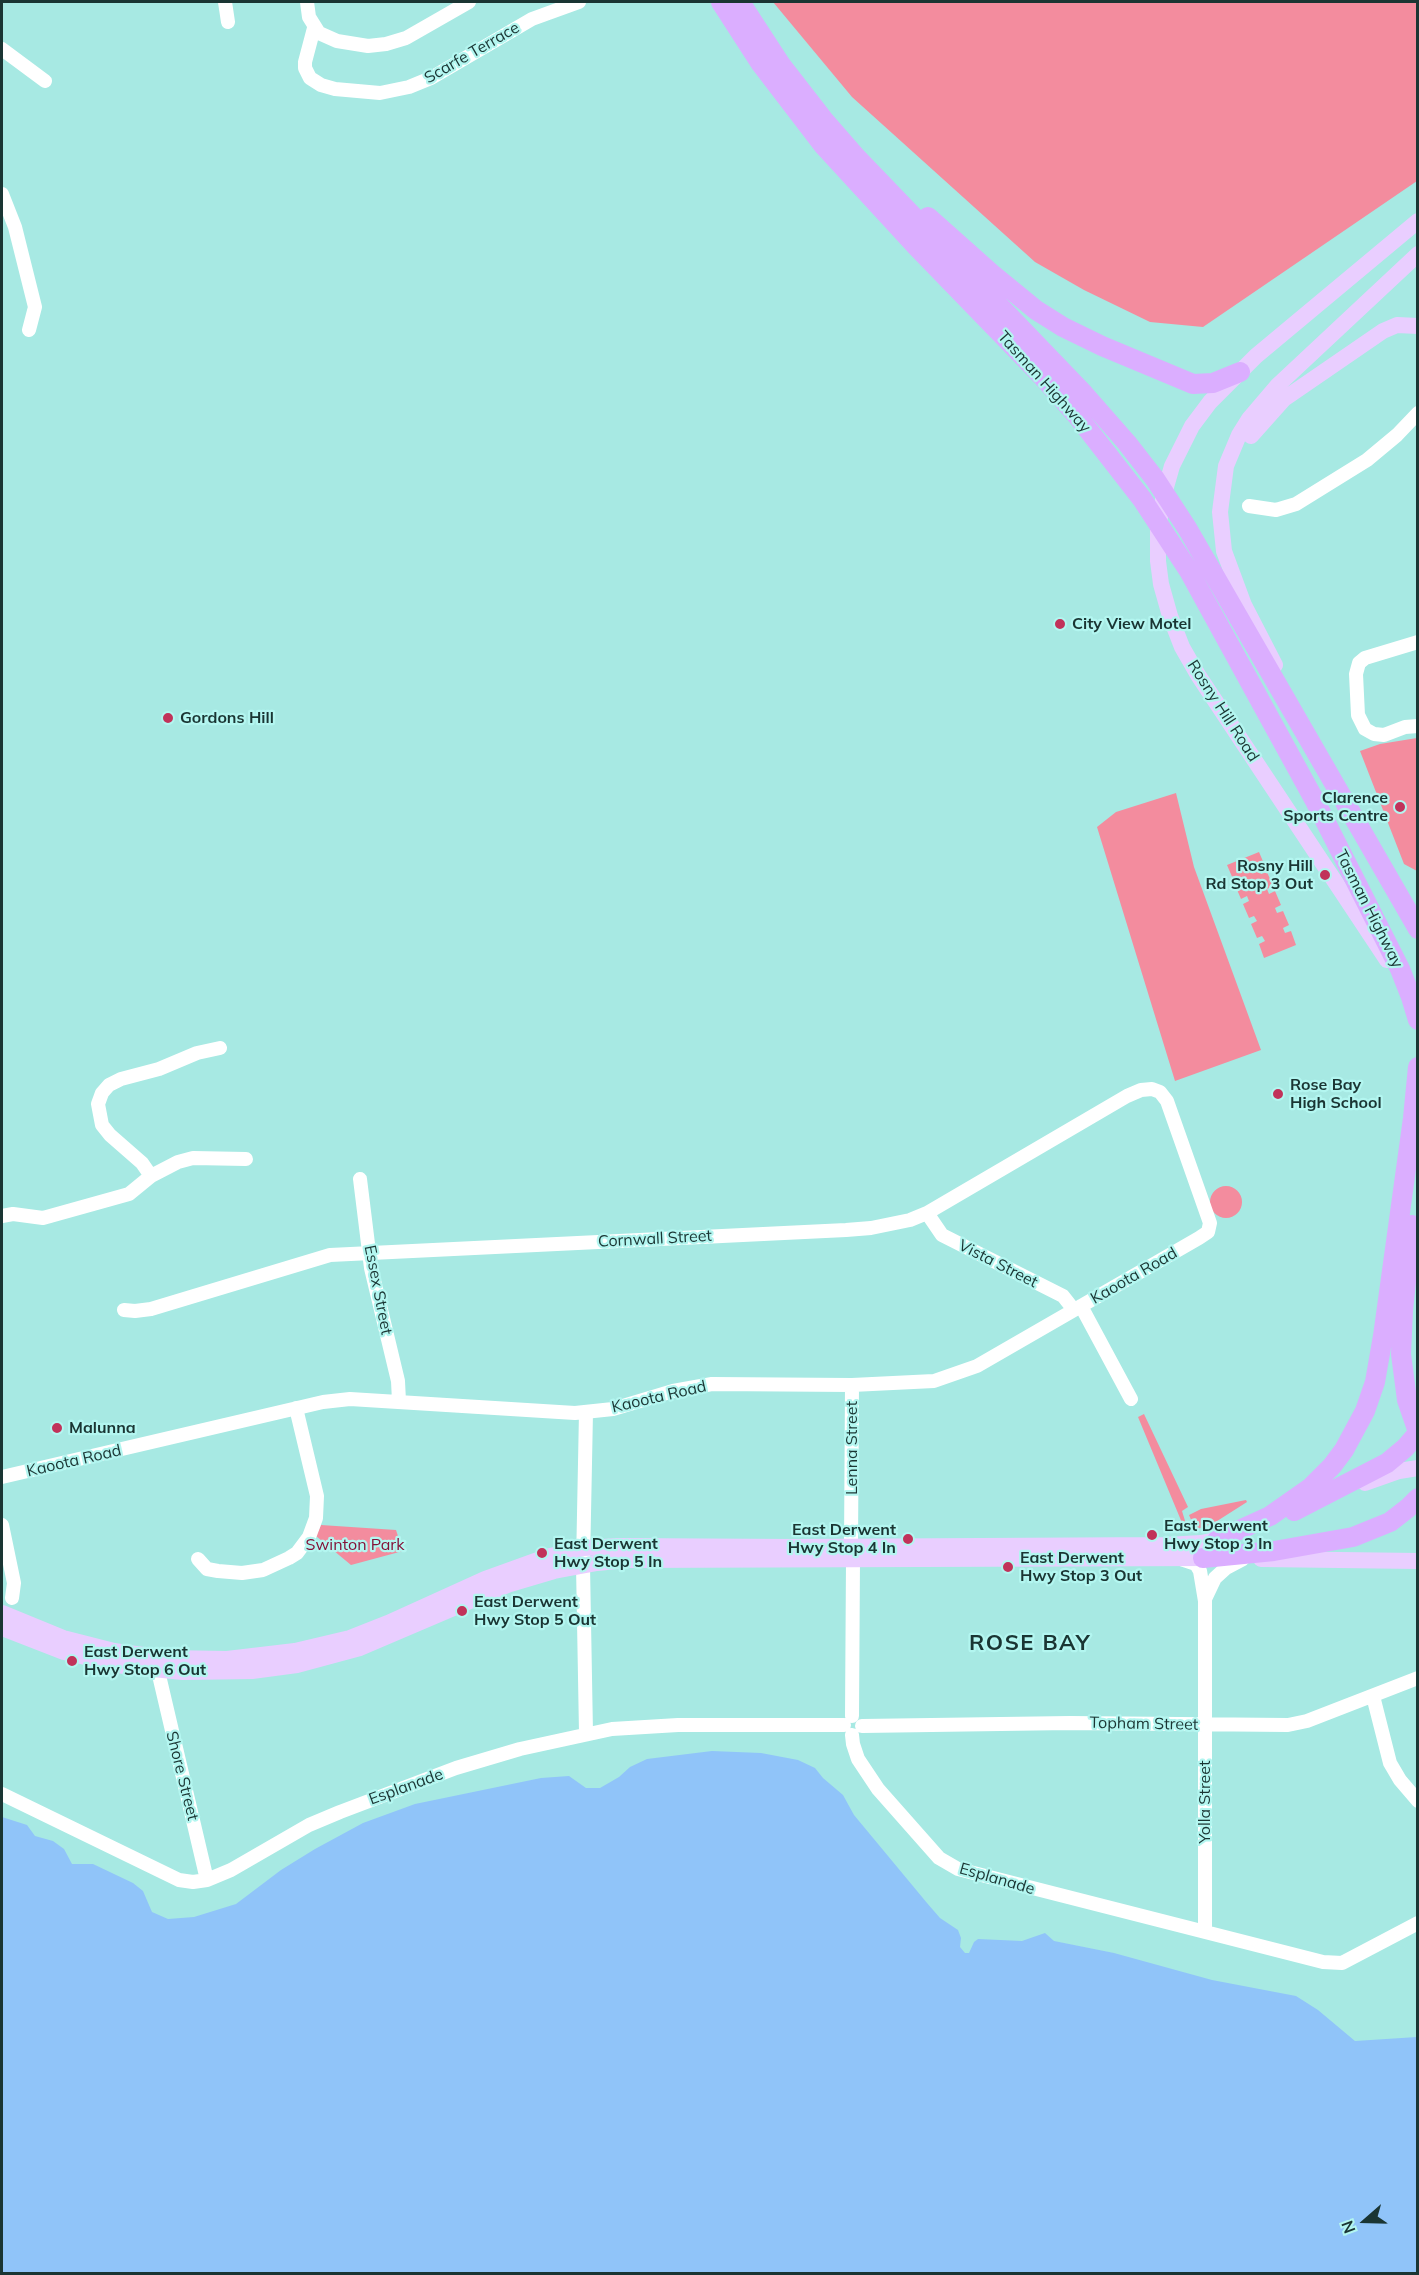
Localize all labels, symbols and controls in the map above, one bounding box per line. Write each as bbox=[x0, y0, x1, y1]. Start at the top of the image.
street label: Scarfe Terrace bbox=[421, 18, 523, 88]
street label: Tasman Highway bbox=[993, 327, 1095, 437]
place label: City View Motel bbox=[1072, 614, 1192, 634]
marker: City View Motel bbox=[1053, 617, 1067, 631]
street label: Rosny Hill Road bbox=[1183, 657, 1263, 765]
place label: Gordons Hill bbox=[180, 708, 274, 728]
marker: Gordons Hill bbox=[161, 711, 175, 725]
place label: Clarence Sports Centre bbox=[1283, 788, 1388, 826]
marker: Clarence Sports Centre bbox=[1393, 800, 1407, 814]
street label: Tasman Highway bbox=[1331, 847, 1407, 971]
place label: Rosny Hill Rd Stop 3 Out bbox=[1205, 856, 1313, 894]
marker: Rosny Hill Rd Stop 3 Out bbox=[1318, 868, 1332, 882]
place label: Rose Bay High School bbox=[1290, 1075, 1382, 1113]
marker: Rose Bay High School bbox=[1271, 1087, 1285, 1101]
street label: Cornwall Street bbox=[598, 1226, 712, 1252]
street label: Vista Street bbox=[955, 1236, 1041, 1292]
street label: Essex Street bbox=[360, 1244, 396, 1336]
street label: Kaoota Road bbox=[1087, 1244, 1181, 1308]
street label: Kaoota Road bbox=[610, 1377, 708, 1417]
street label: Lenna Street bbox=[842, 1401, 862, 1495]
place label: Malunna bbox=[69, 1418, 136, 1438]
marker: Malunna bbox=[50, 1421, 64, 1435]
street label: Kaoota Road bbox=[25, 1441, 123, 1481]
place label: East Derwent Hwy Stop 3 In bbox=[1164, 1516, 1272, 1554]
place label: East Derwent Hwy Stop 4 In bbox=[788, 1520, 896, 1558]
marker: East Derwent Hwy Stop 3 In bbox=[1145, 1528, 1159, 1542]
marker: East Derwent Hwy Stop 4 In bbox=[901, 1532, 915, 1546]
place label: East Derwent Hwy Stop 5 In bbox=[554, 1534, 662, 1572]
park label: Swinton Park bbox=[306, 1535, 404, 1555]
marker: East Derwent Hwy Stop 5 In bbox=[535, 1546, 549, 1560]
place label: East Derwent Hwy Stop 3 Out bbox=[1020, 1548, 1142, 1586]
marker: East Derwent Hwy Stop 3 Out bbox=[1001, 1560, 1015, 1574]
place label: East Derwent Hwy Stop 5 Out bbox=[474, 1592, 596, 1630]
marker: East Derwent Hwy Stop 5 Out bbox=[455, 1604, 469, 1618]
district label: ROSE BAY bbox=[969, 1630, 1091, 1656]
place label: East Derwent Hwy Stop 6 Out bbox=[84, 1642, 206, 1680]
marker: East Derwent Hwy Stop 6 Out bbox=[65, 1654, 79, 1668]
street label: Topham Street bbox=[1090, 1713, 1198, 1735]
street label: Shore Street bbox=[162, 1729, 202, 1823]
street label: Yolla Street bbox=[1195, 1760, 1215, 1844]
street label: Esplanade bbox=[366, 1765, 446, 1809]
street label: Esplanade bbox=[957, 1859, 1037, 1899]
north arrow bbox=[1335, 2191, 1395, 2251]
text: N bbox=[1337, 2218, 1360, 2236]

